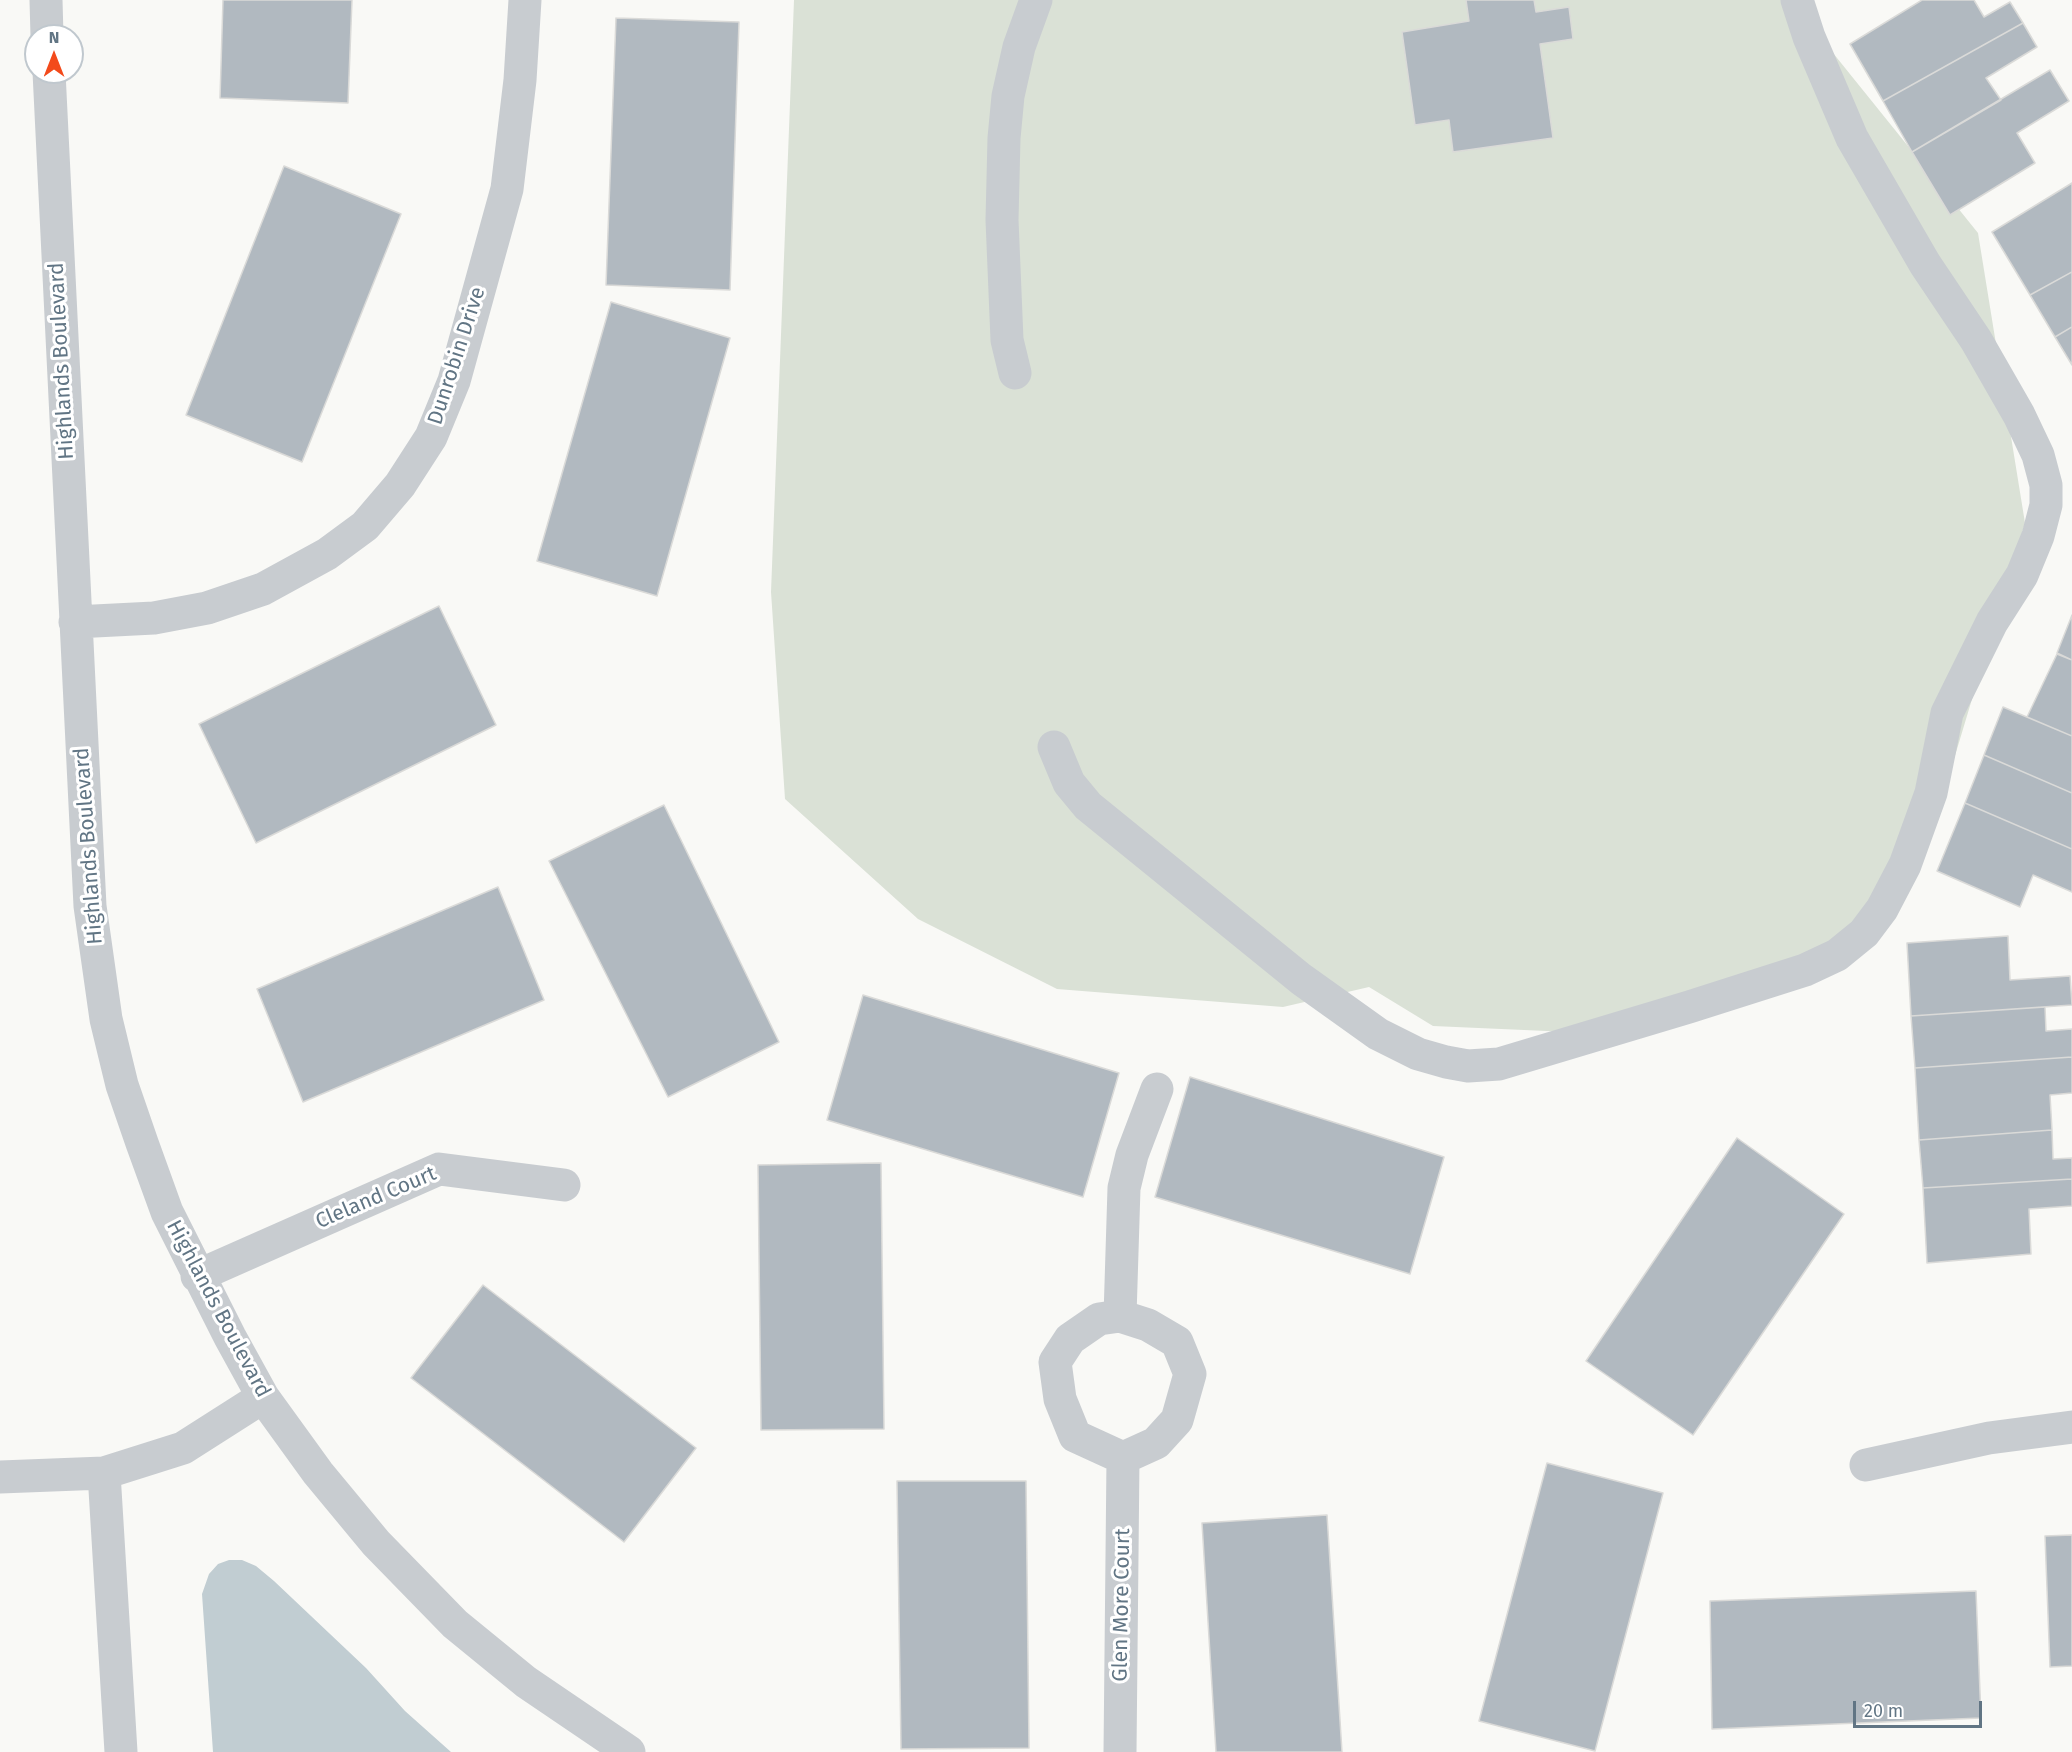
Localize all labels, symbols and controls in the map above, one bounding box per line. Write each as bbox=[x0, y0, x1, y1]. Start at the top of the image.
north arrow bbox=[24, 24, 84, 84]
text: N bbox=[49, 28, 59, 47]
street label: Highlands Boulevard bbox=[44, 262, 80, 460]
street label: Dunrobin Drive bbox=[423, 284, 491, 428]
street label: Highlands Boulevard bbox=[70, 747, 108, 945]
street label: Cleland Court bbox=[312, 1161, 440, 1235]
street label: Highlands Boulevard bbox=[161, 1216, 275, 1402]
street label: Glen More Court bbox=[1108, 1528, 1136, 1682]
scale bar bbox=[1856, 1689, 1985, 1727]
text: 20 m bbox=[1864, 1700, 1903, 1722]

